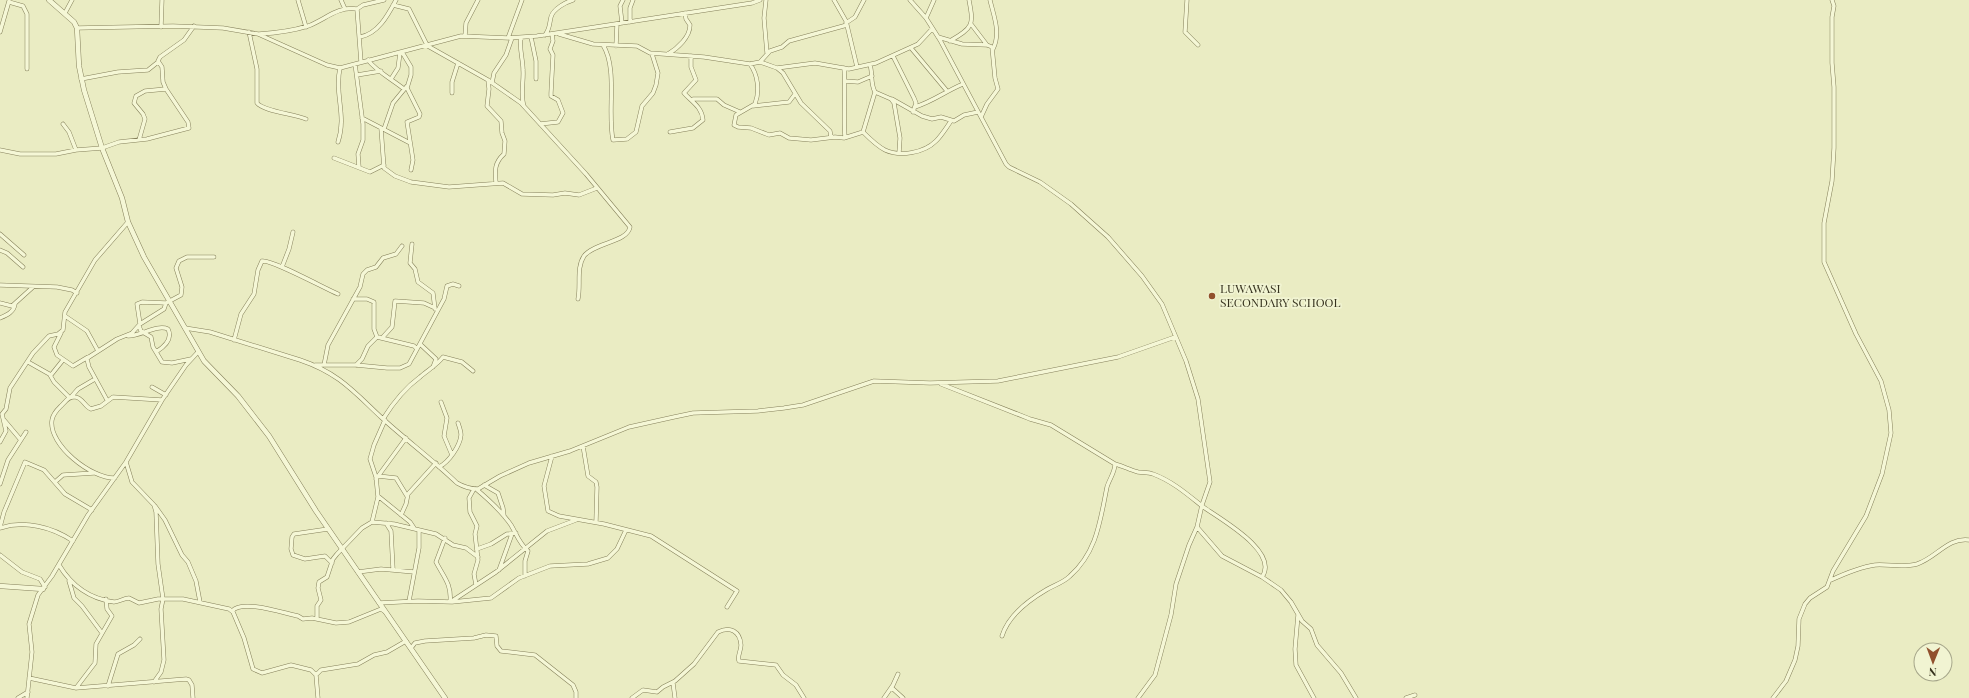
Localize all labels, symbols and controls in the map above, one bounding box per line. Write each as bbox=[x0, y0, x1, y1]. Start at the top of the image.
place label: LUWAWASI SECONDARY SCHOOL bbox=[1220, 280, 1340, 310]
marker: LUWAWASI SECONDARY SCHOOL bbox=[1207, 291, 1217, 301]
north arrow bbox=[1913, 642, 1953, 682]
text: N bbox=[1929, 665, 1937, 680]

